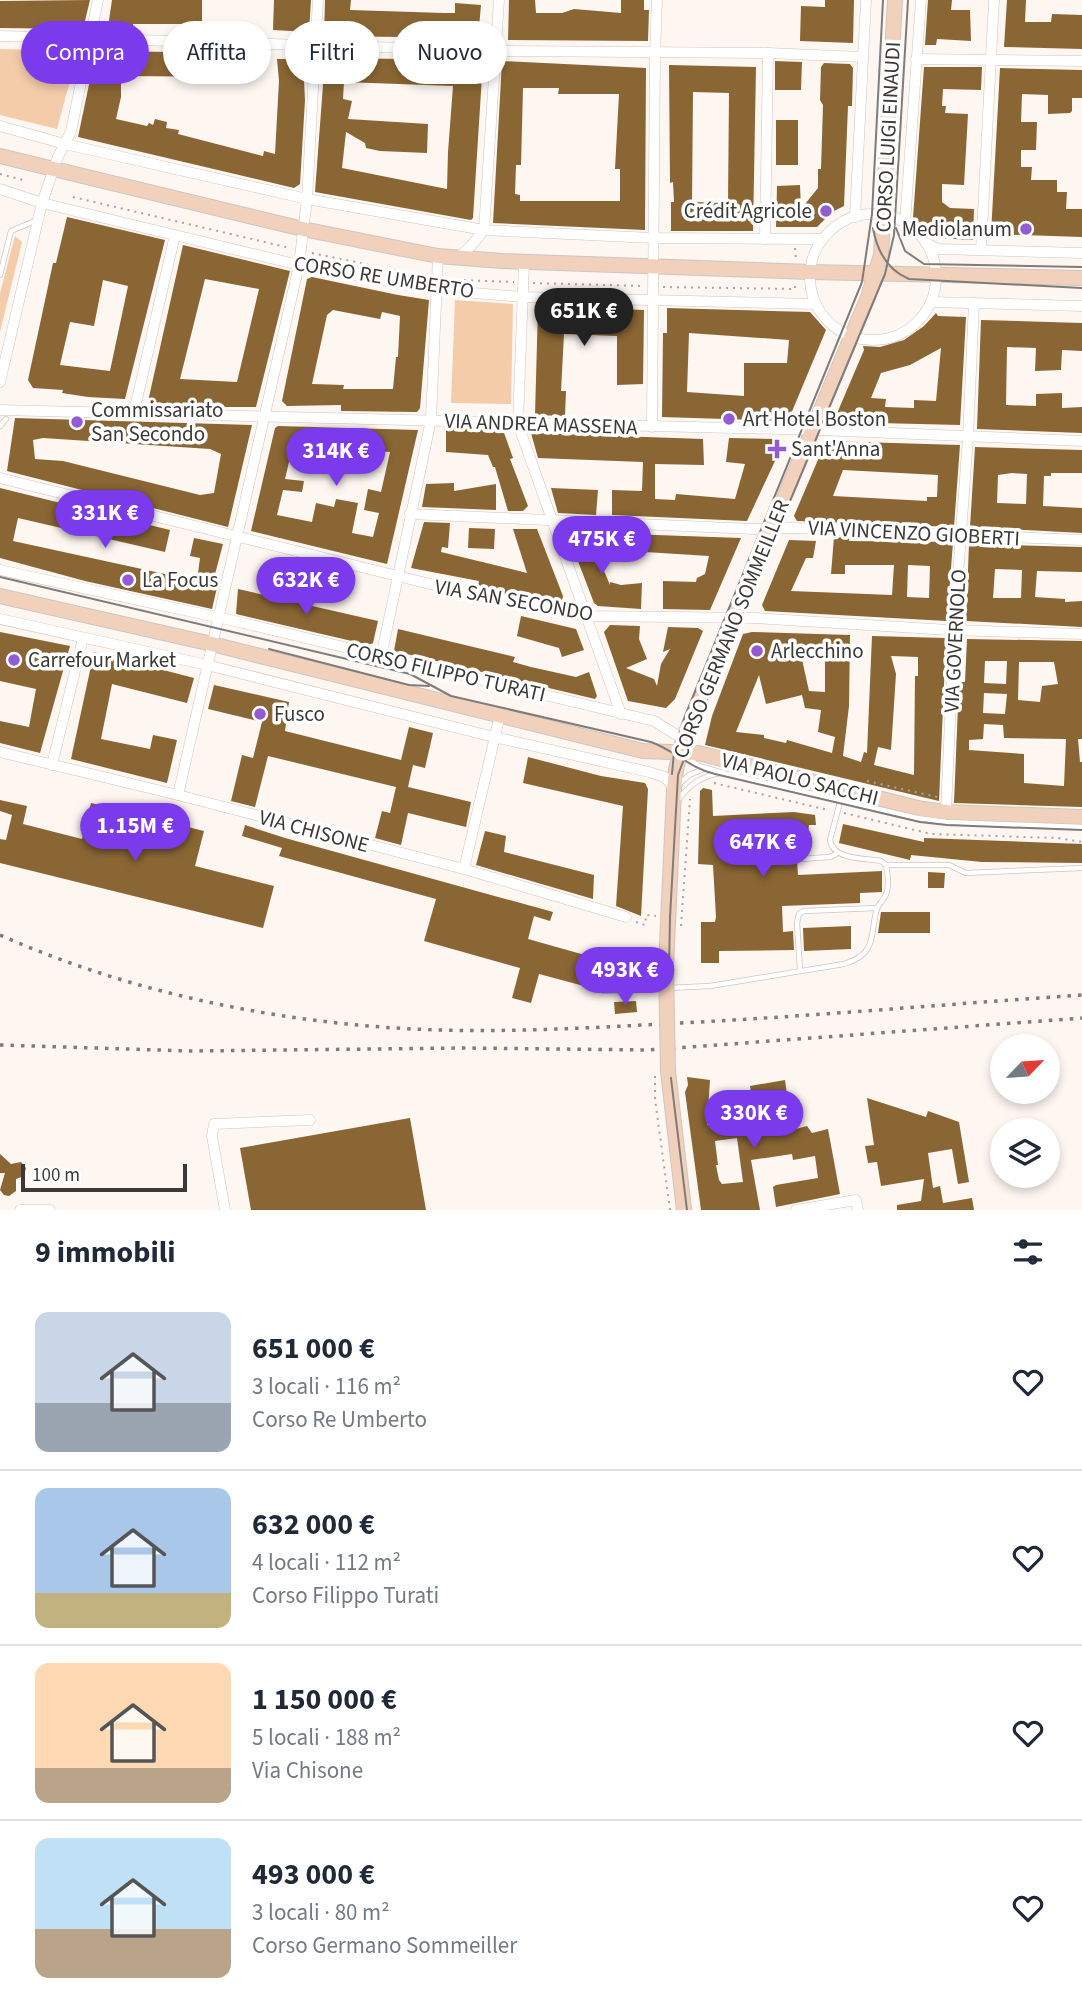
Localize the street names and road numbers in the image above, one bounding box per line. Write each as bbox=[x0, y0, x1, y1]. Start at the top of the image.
street label: CORSO LUIGI EINAUDI bbox=[868, 41, 908, 233]
street label: CORSO RE UMBERTO bbox=[292, 248, 476, 306]
street label: VIA ANDREA MASSENA bbox=[444, 406, 639, 442]
street label: CORSO GERMANO SOMMEILLER bbox=[665, 495, 797, 763]
street label: VIA VINCENZO GIOBERTI bbox=[807, 512, 1021, 554]
street label: VIA GOVERNOLO bbox=[936, 569, 974, 713]
street label: VIA SAN SECONDO bbox=[432, 571, 596, 629]
street label: CORSO FILIPPO TURATI bbox=[343, 634, 549, 710]
street label: VIA PAOLO SACCHI bbox=[718, 745, 882, 813]
street label: VIA CHISONE bbox=[256, 802, 372, 860]

